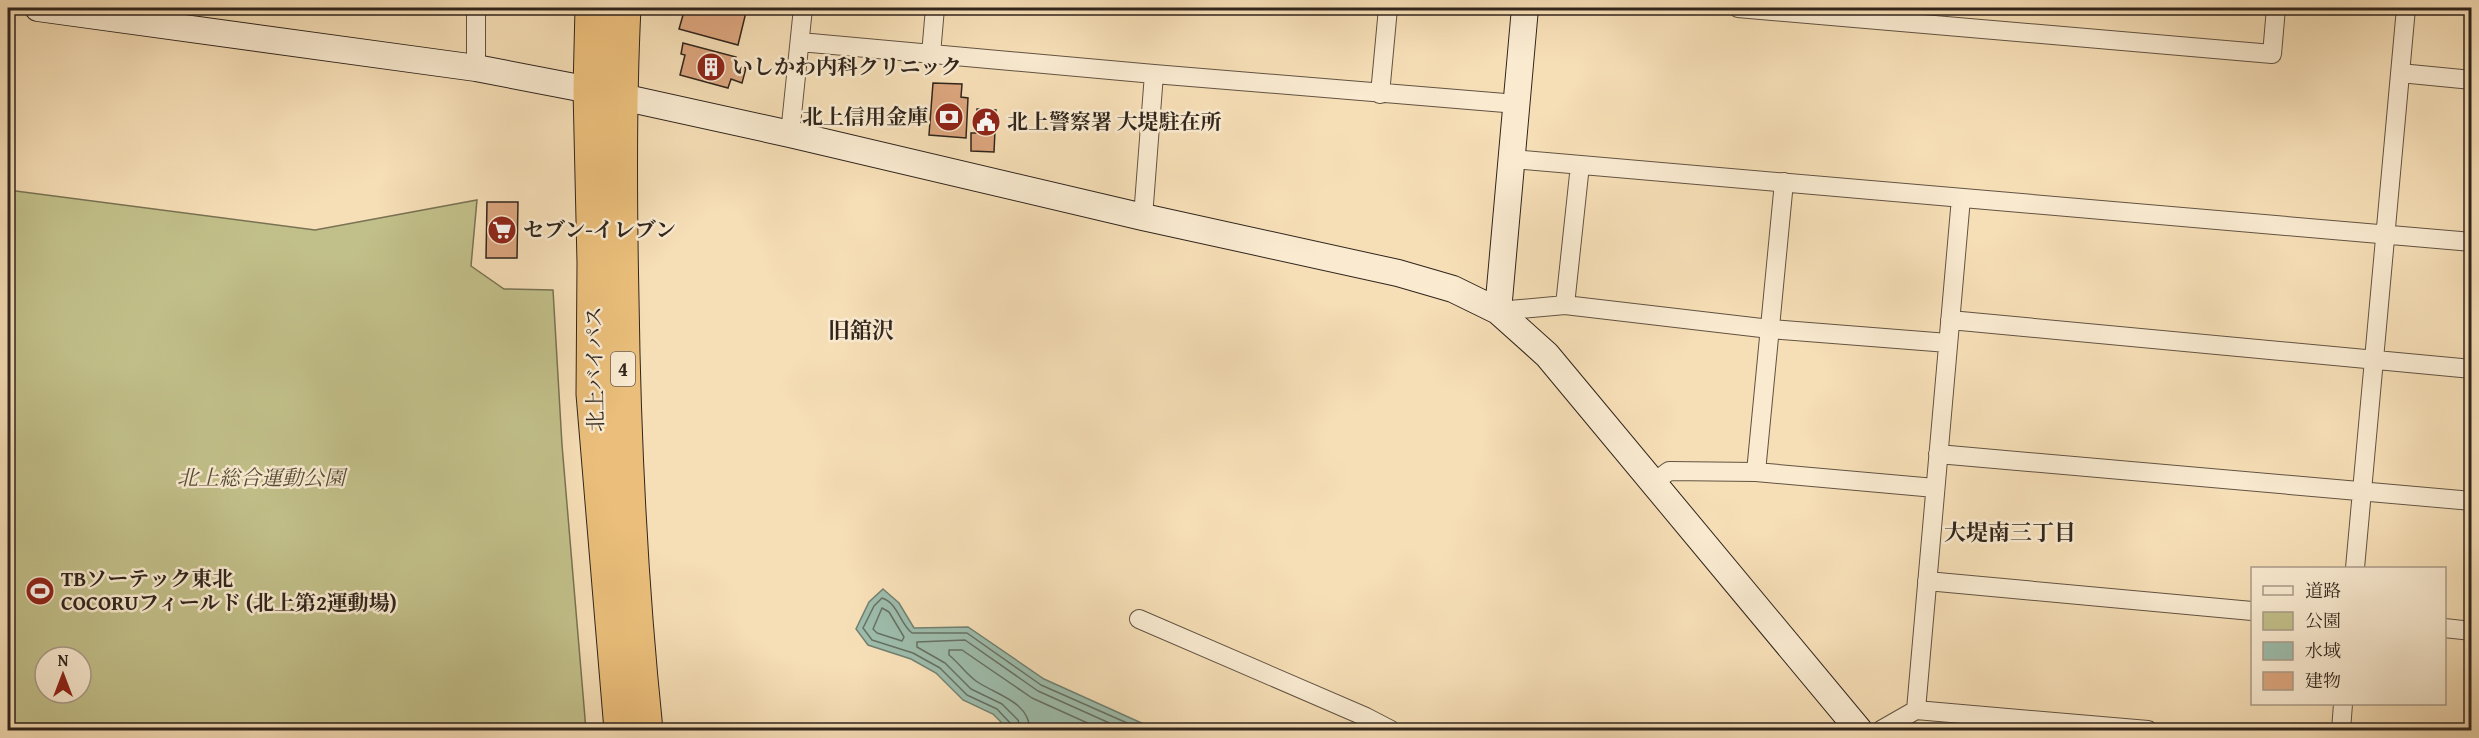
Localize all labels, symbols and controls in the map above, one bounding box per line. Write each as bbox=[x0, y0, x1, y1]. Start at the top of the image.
building icon: いしかわ内科クリニック bbox=[695, 51, 727, 83]
place label: いしかわ内科クリニック bbox=[732, 51, 962, 82]
place label: 北上信用金庫 bbox=[802, 101, 928, 132]
bank icon: 北上信用金庫 bbox=[933, 101, 965, 133]
public building icon: 北上警察署 大堤駐在所 bbox=[970, 106, 1002, 138]
place label: 北上警察署 大堤駐在所 bbox=[1007, 106, 1222, 137]
supermarket icon: セブン-イレブン bbox=[486, 214, 518, 246]
place label: セブン-イレブン bbox=[523, 214, 676, 245]
street label: 北上バイパス bbox=[578, 306, 611, 432]
district label: 旧舘沢 bbox=[828, 314, 894, 346]
road number: 4 bbox=[611, 352, 635, 386]
park label: 北上総合運動公園 bbox=[177, 462, 348, 493]
district label: 大堤南三丁目 bbox=[1944, 516, 2076, 548]
place label: TBソーテック東北 COCORUフィールド (北上第2運動場) bbox=[61, 563, 397, 618]
legend bbox=[2251, 567, 2446, 705]
sports icon: TBソーテック東北 COCORUフィールド (北上第2運動場) bbox=[24, 575, 56, 607]
text: 道路 bbox=[2305, 577, 2341, 604]
text: 公園 bbox=[2305, 607, 2341, 634]
text: 水域 bbox=[2305, 637, 2341, 664]
north arrow bbox=[33, 645, 93, 705]
text: N bbox=[58, 648, 69, 672]
text: 建物 bbox=[2305, 667, 2341, 694]

